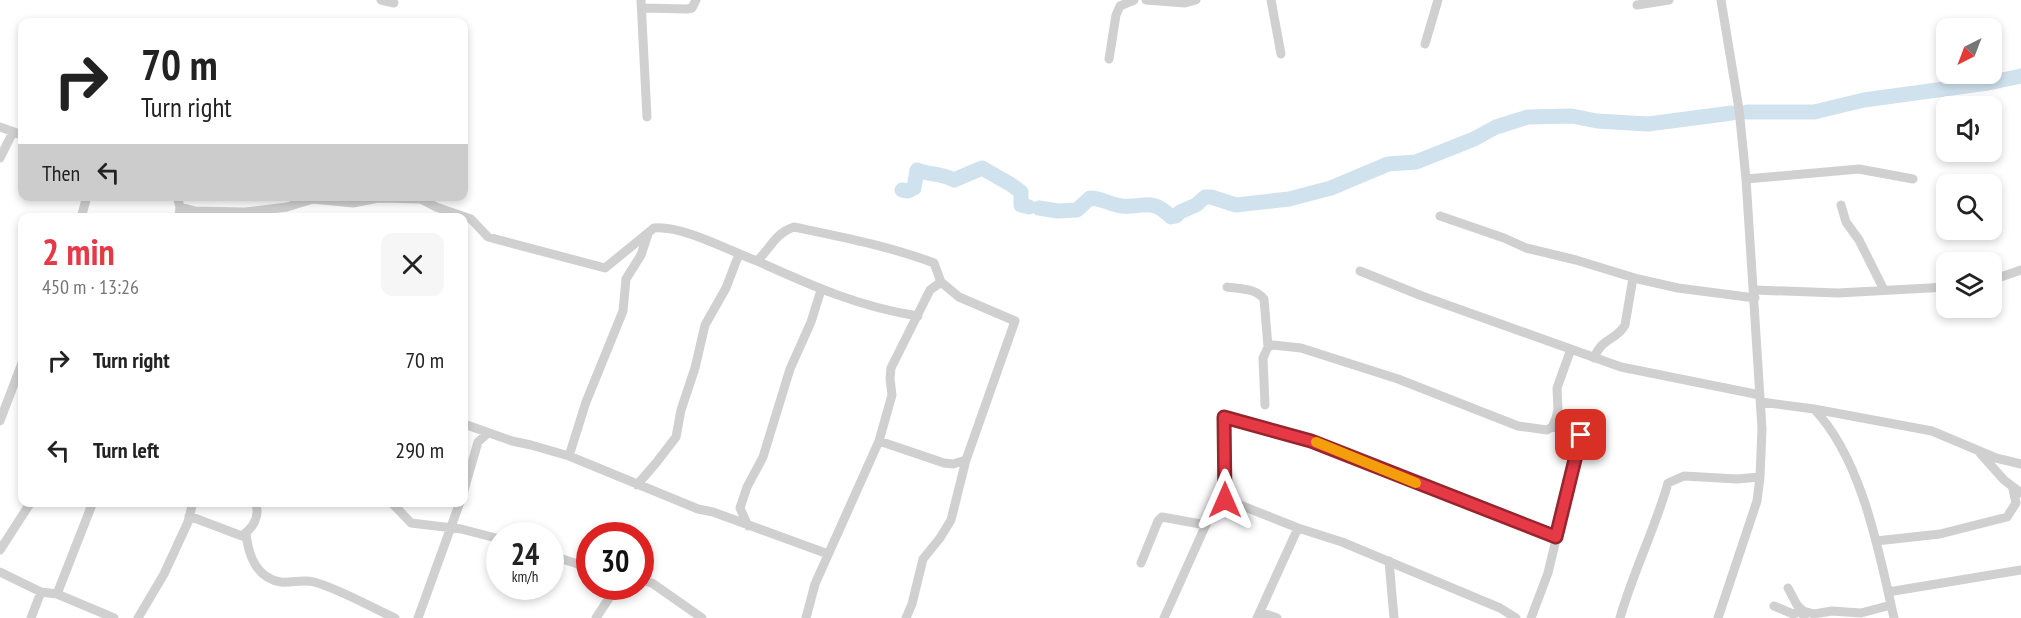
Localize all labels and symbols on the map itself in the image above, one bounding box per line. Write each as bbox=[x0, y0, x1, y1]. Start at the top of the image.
north arrow bbox=[1936, 18, 2002, 84]
pin bbox=[1555, 409, 1606, 460]
position arrow bbox=[1193, 468, 1257, 532]
speed limit sign: 30 bbox=[576, 522, 654, 600]

